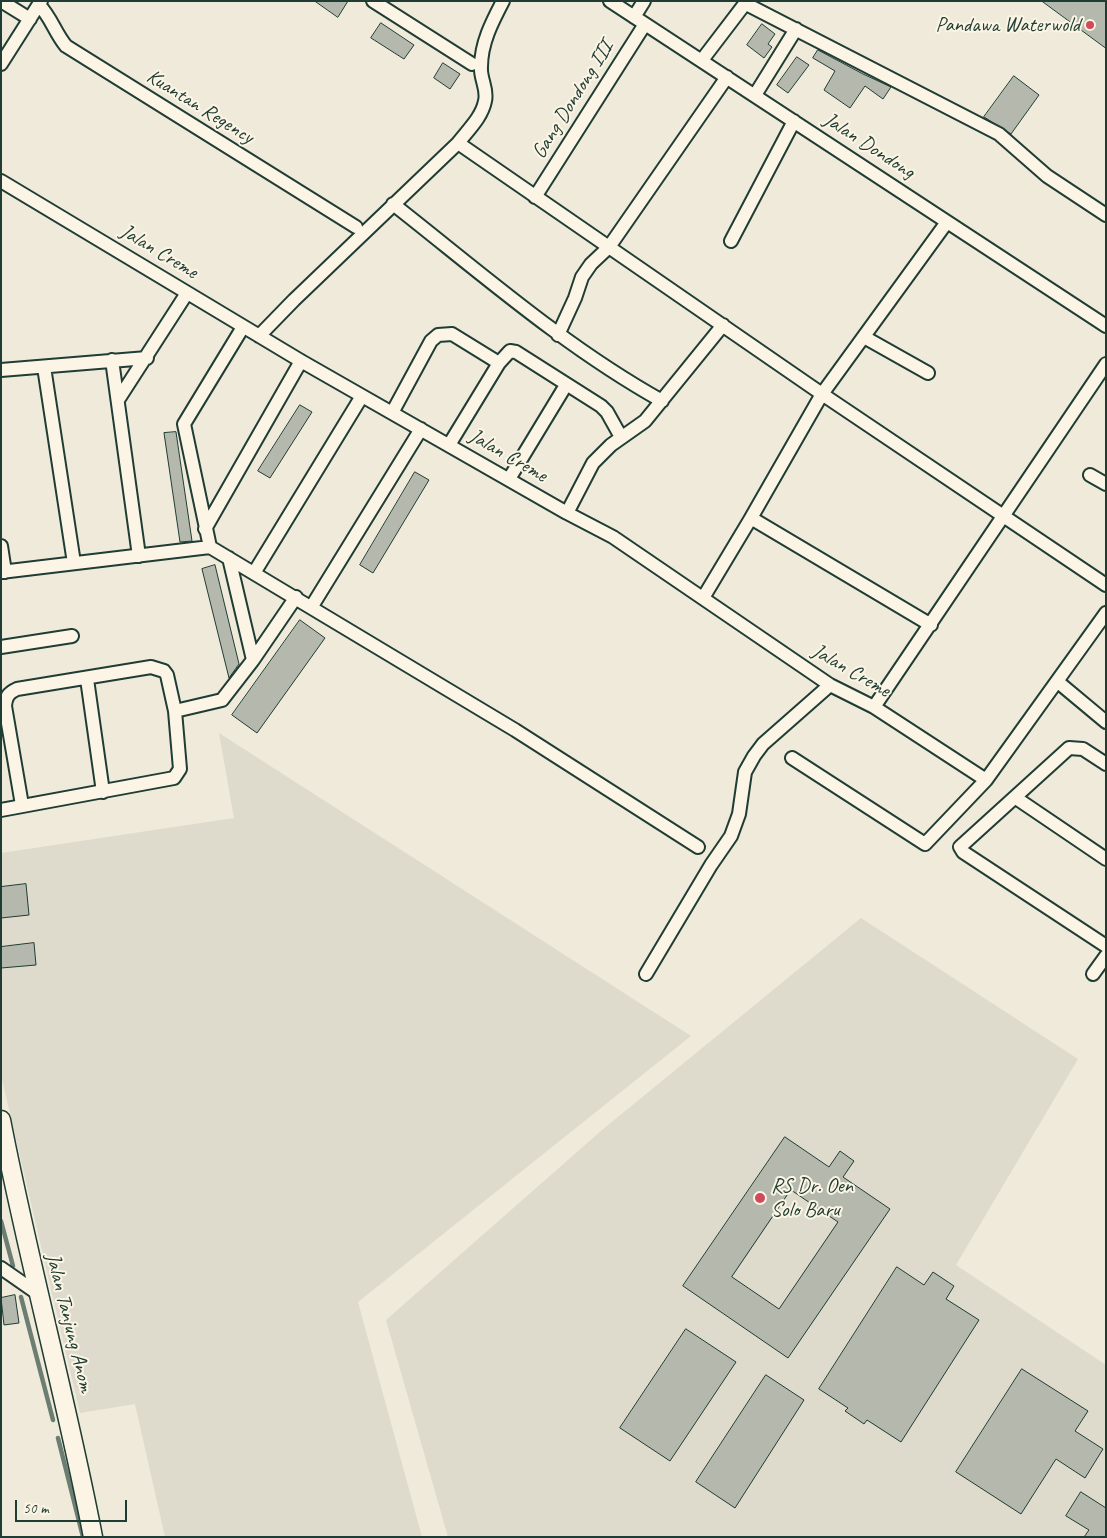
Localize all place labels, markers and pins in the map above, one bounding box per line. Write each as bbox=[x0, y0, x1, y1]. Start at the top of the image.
place label: Pandawa Waterwold bbox=[936, 12, 1080, 38]
marker: Pandawa Waterwold bbox=[1084, 19, 1096, 31]
place label: RS Dr. Oen Solo Baru bbox=[771, 1173, 853, 1223]
marker: RS Dr. Oen Solo Baru bbox=[753, 1191, 767, 1205]

